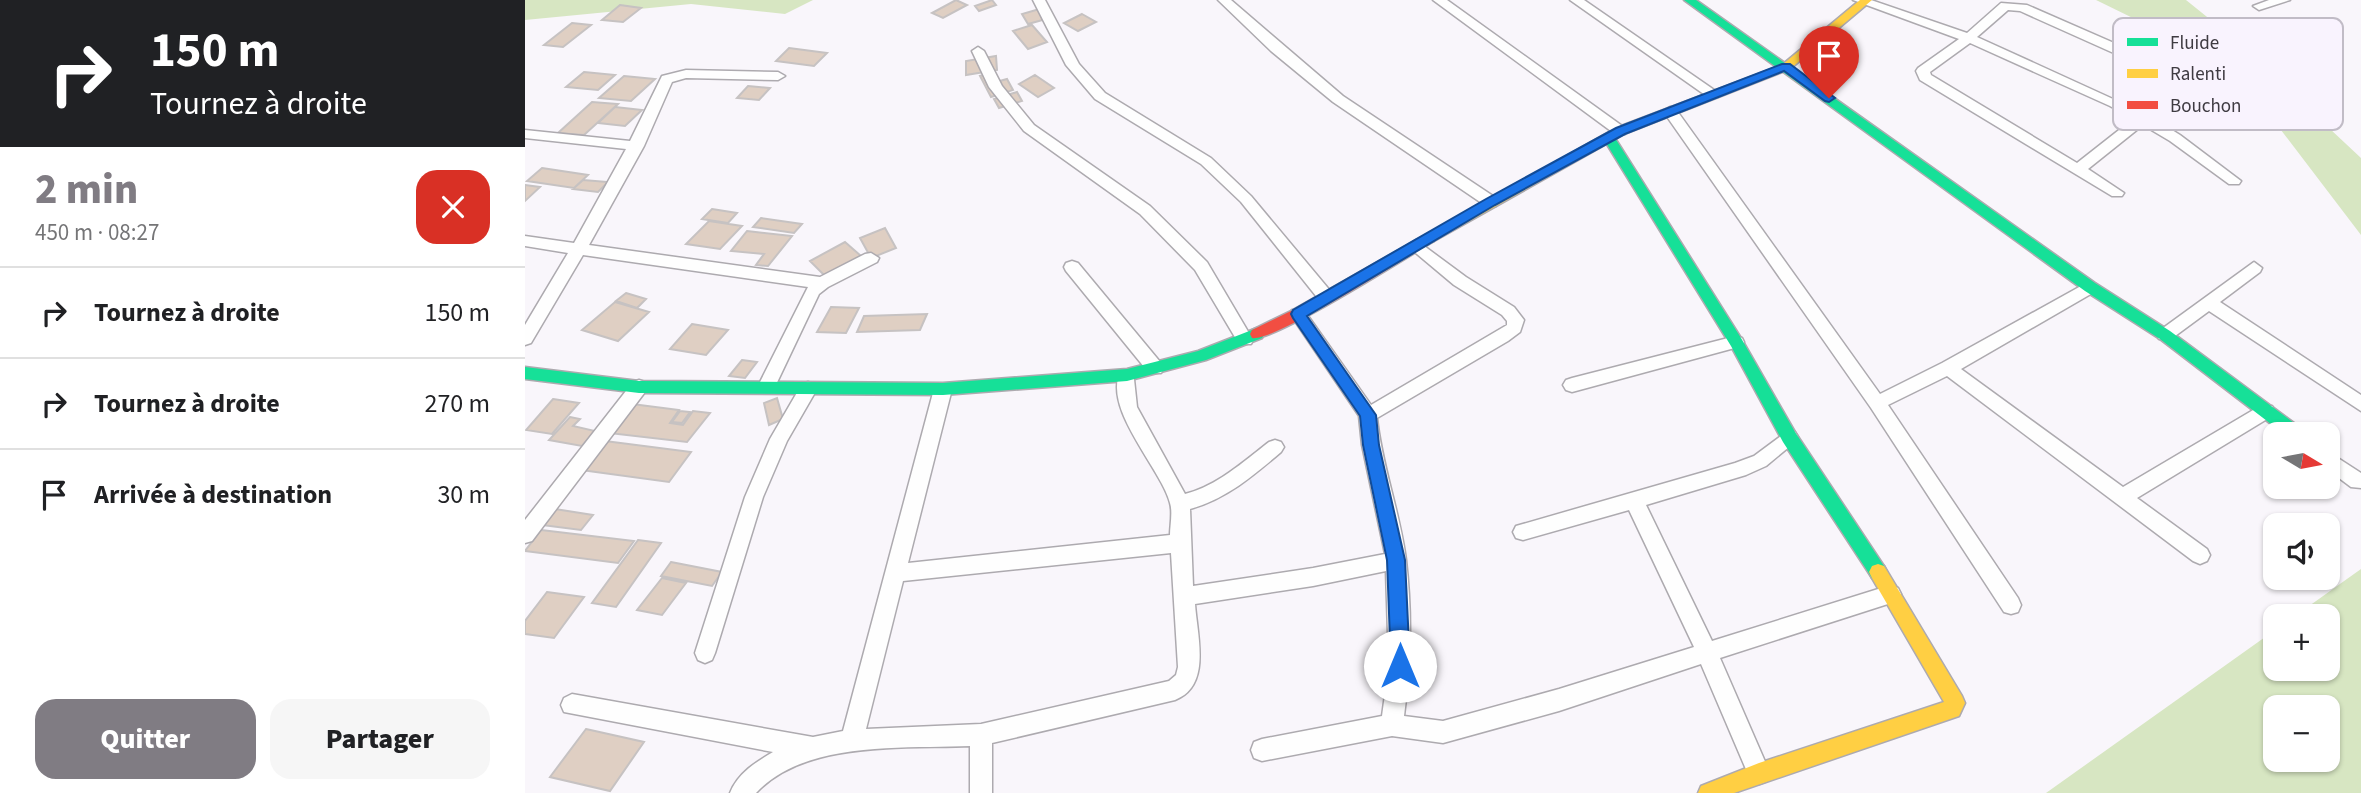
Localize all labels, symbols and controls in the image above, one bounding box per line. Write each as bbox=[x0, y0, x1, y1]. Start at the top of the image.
text: 150 m bbox=[150, 16, 279, 86]
legend bbox=[2113, 18, 2343, 130]
pin bbox=[1799, 26, 1859, 98]
icon: right bbox=[35, 28, 126, 119]
text: Fluide bbox=[2170, 30, 2219, 57]
icon: arrive bbox=[1810, 37, 1848, 75]
text: Ralenti bbox=[2170, 61, 2226, 88]
text: Tournez à droite bbox=[150, 81, 367, 127]
text: Bouchon bbox=[2170, 93, 2242, 120]
text: 2 min bbox=[35, 160, 138, 220]
button: close bbox=[416, 170, 490, 244]
text: 450 m · 08:27 bbox=[35, 216, 159, 249]
icon: right bbox=[35, 294, 73, 332]
text: Tournez à droite bbox=[94, 294, 280, 331]
text: 150 m bbox=[424, 294, 490, 331]
icon: right bbox=[35, 385, 73, 423]
text: Tournez à droite bbox=[94, 385, 280, 422]
text: 270 m bbox=[424, 385, 490, 422]
north arrow bbox=[2263, 422, 2340, 499]
map controls bbox=[2263, 422, 2340, 772]
icon: arrive bbox=[35, 476, 73, 514]
text: Arrivée à destination bbox=[94, 476, 332, 513]
text: 30 m bbox=[437, 476, 490, 513]
button: sound bbox=[2263, 513, 2340, 590]
button: + bbox=[2263, 604, 2340, 681]
position arrow bbox=[1363, 629, 1437, 703]
button: − bbox=[2263, 695, 2340, 772]
button: Quitter bbox=[35, 699, 256, 779]
button: Partager bbox=[270, 699, 490, 779]

